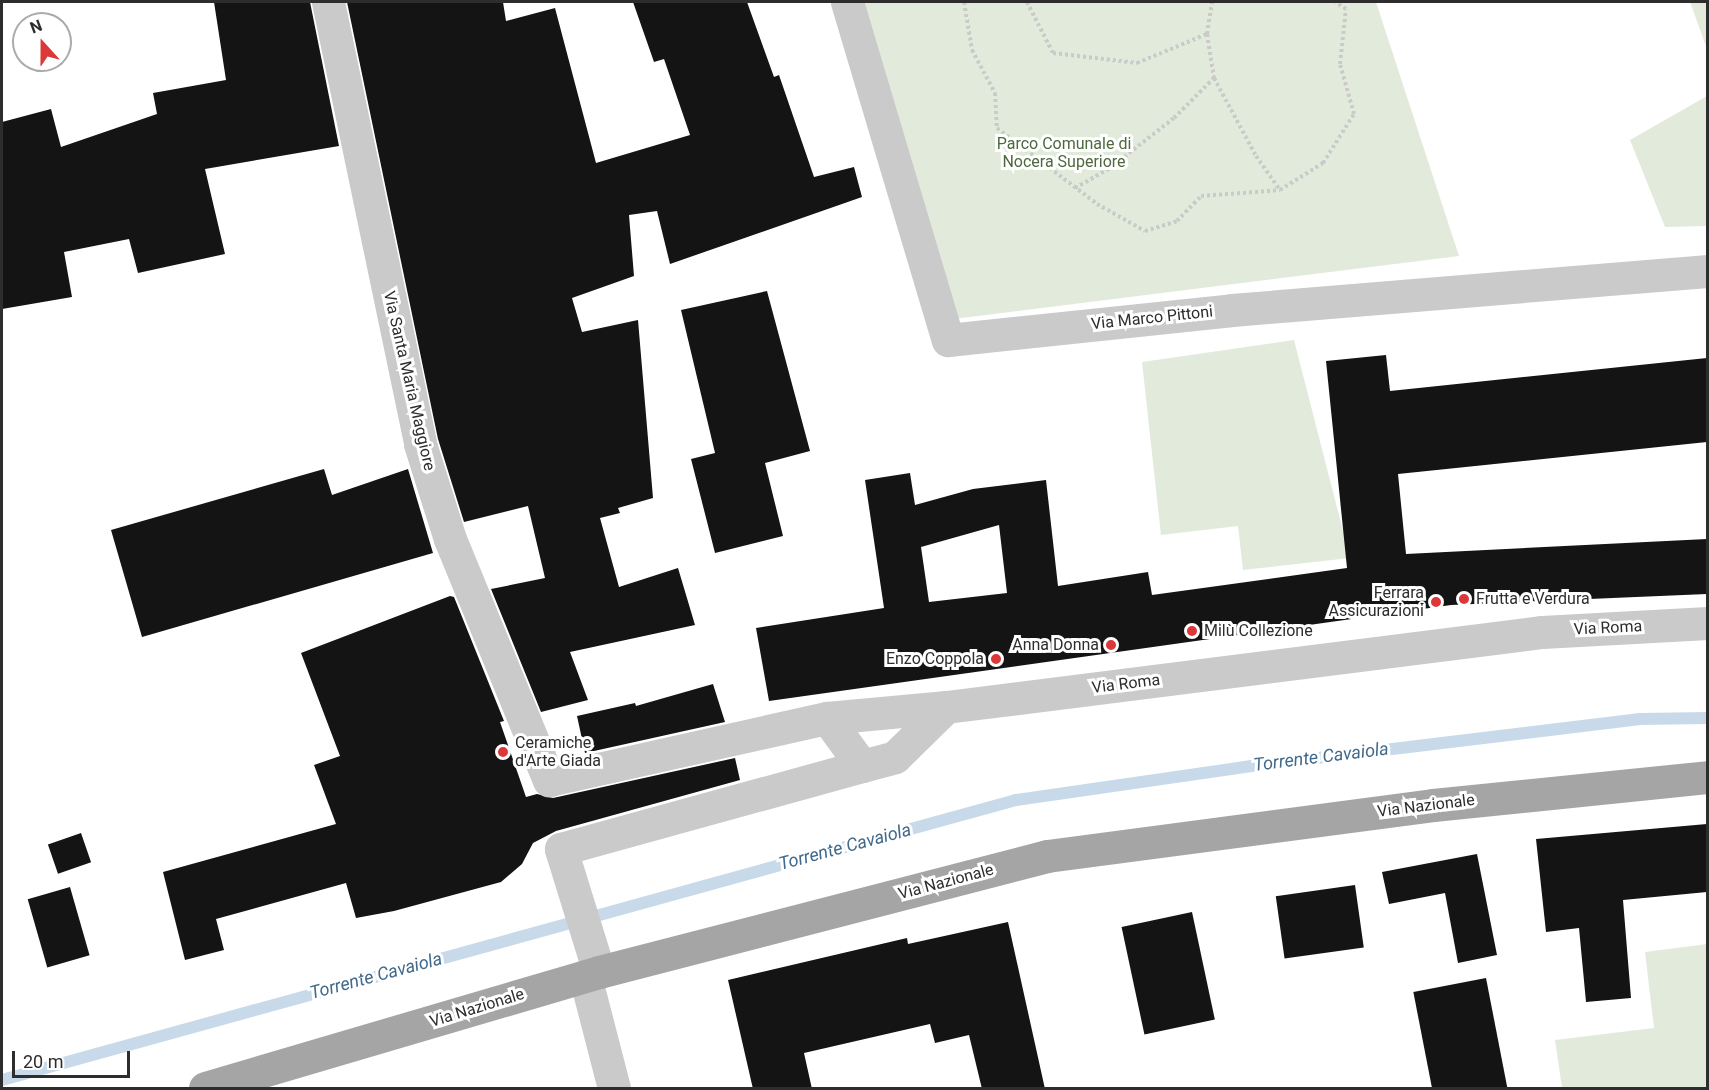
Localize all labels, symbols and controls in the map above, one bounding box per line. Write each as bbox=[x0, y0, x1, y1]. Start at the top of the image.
north arrow bbox=[12, 12, 72, 72]
text: N bbox=[27, 16, 45, 37]
park label: Parco Comunale di Nocera Superiore bbox=[997, 134, 1131, 172]
street label: Via Santa Maria Maggiore bbox=[379, 289, 439, 473]
street label: Via Marco Pittoni bbox=[1090, 302, 1214, 334]
place label: Ferrara Assicurazioni bbox=[1328, 583, 1424, 621]
place label: Frutta e Verdura bbox=[1476, 589, 1590, 609]
marker: Frutta e Verdura bbox=[1457, 592, 1471, 606]
marker: Ferrara Assicurazioni bbox=[1429, 595, 1443, 609]
street label: Via Roma bbox=[1573, 617, 1643, 639]
place label: Milù Collezione bbox=[1204, 621, 1313, 641]
marker: Milù Collezione bbox=[1185, 624, 1199, 638]
place label: Anna Donna bbox=[1012, 635, 1099, 655]
marker: Anna Donna bbox=[1104, 638, 1118, 652]
place label: Enzo Coppola bbox=[886, 649, 984, 669]
marker: Enzo Coppola bbox=[989, 652, 1003, 666]
street label: Via Roma bbox=[1091, 670, 1161, 698]
place label: Ceramiche d'Arte Giada bbox=[515, 733, 601, 771]
water label: Torrente Cavaiola bbox=[1252, 738, 1390, 776]
marker: Ceramiche d'Arte Giada bbox=[496, 745, 510, 759]
street label: Via Nazionale bbox=[1376, 791, 1476, 821]
water label: Torrente Cavaiola bbox=[777, 819, 913, 875]
street label: Via Nazionale bbox=[896, 860, 996, 904]
water label: Torrente Cavaiola bbox=[308, 948, 444, 1004]
street label: Via Nazionale bbox=[427, 985, 527, 1031]
scale bar bbox=[15, 1039, 134, 1077]
text: 20 m bbox=[23, 1051, 63, 1072]

